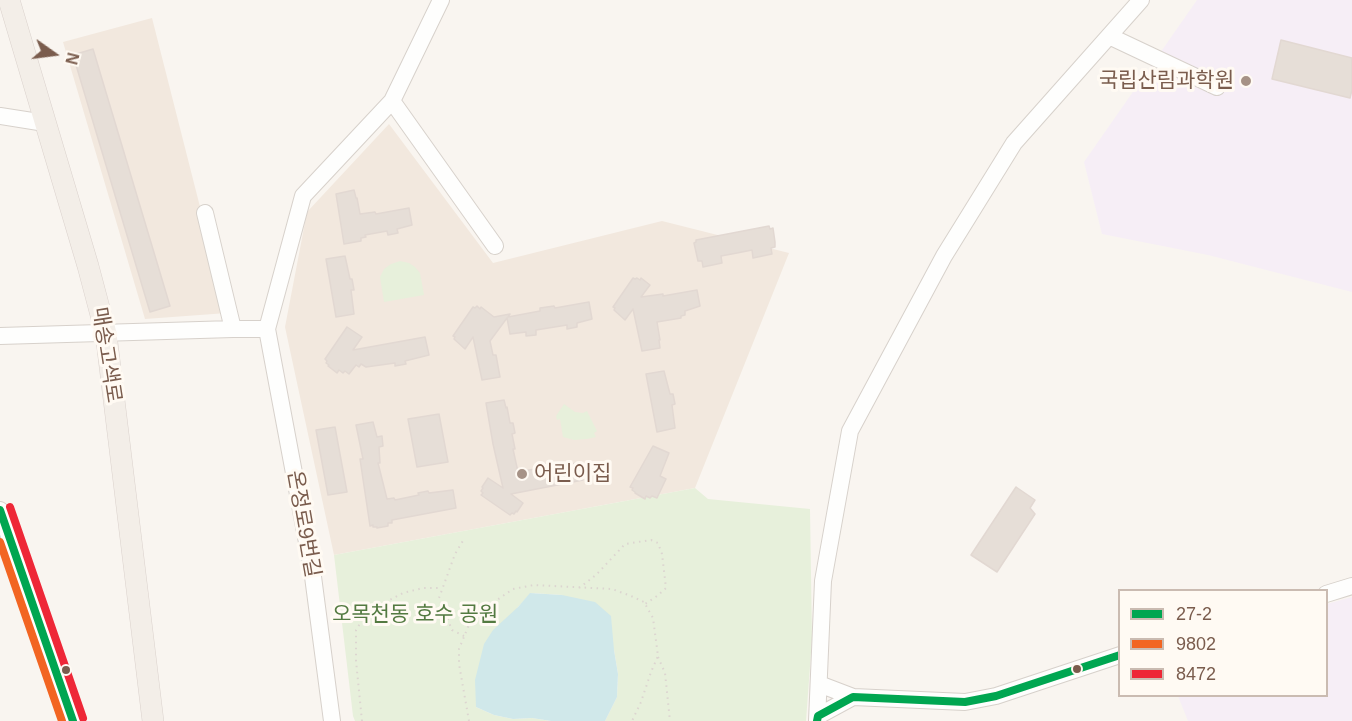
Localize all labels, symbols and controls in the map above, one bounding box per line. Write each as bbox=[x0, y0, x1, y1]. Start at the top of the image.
north arrow bbox=[24, 24, 84, 84]
text: N bbox=[62, 51, 82, 66]
place label: 국립산림과학원 bbox=[1099, 68, 1234, 94]
marker: 국립산림과학원 bbox=[1239, 74, 1253, 88]
street label: 매송고색로 bbox=[86, 305, 126, 405]
place label: 어린이집 bbox=[534, 461, 611, 487]
marker: 어린이집 bbox=[515, 467, 529, 481]
street label: 온정로9번길 bbox=[281, 468, 325, 580]
legend bbox=[1118, 589, 1328, 697]
park label: 오목천동 호수 공원 bbox=[332, 602, 498, 628]
text: 27-2 bbox=[1176, 604, 1212, 624]
text: 9802 bbox=[1176, 634, 1216, 654]
unlabelled marker bbox=[1071, 663, 1083, 675]
unlabelled marker bbox=[60, 664, 72, 676]
text: 8472 bbox=[1176, 664, 1216, 684]

